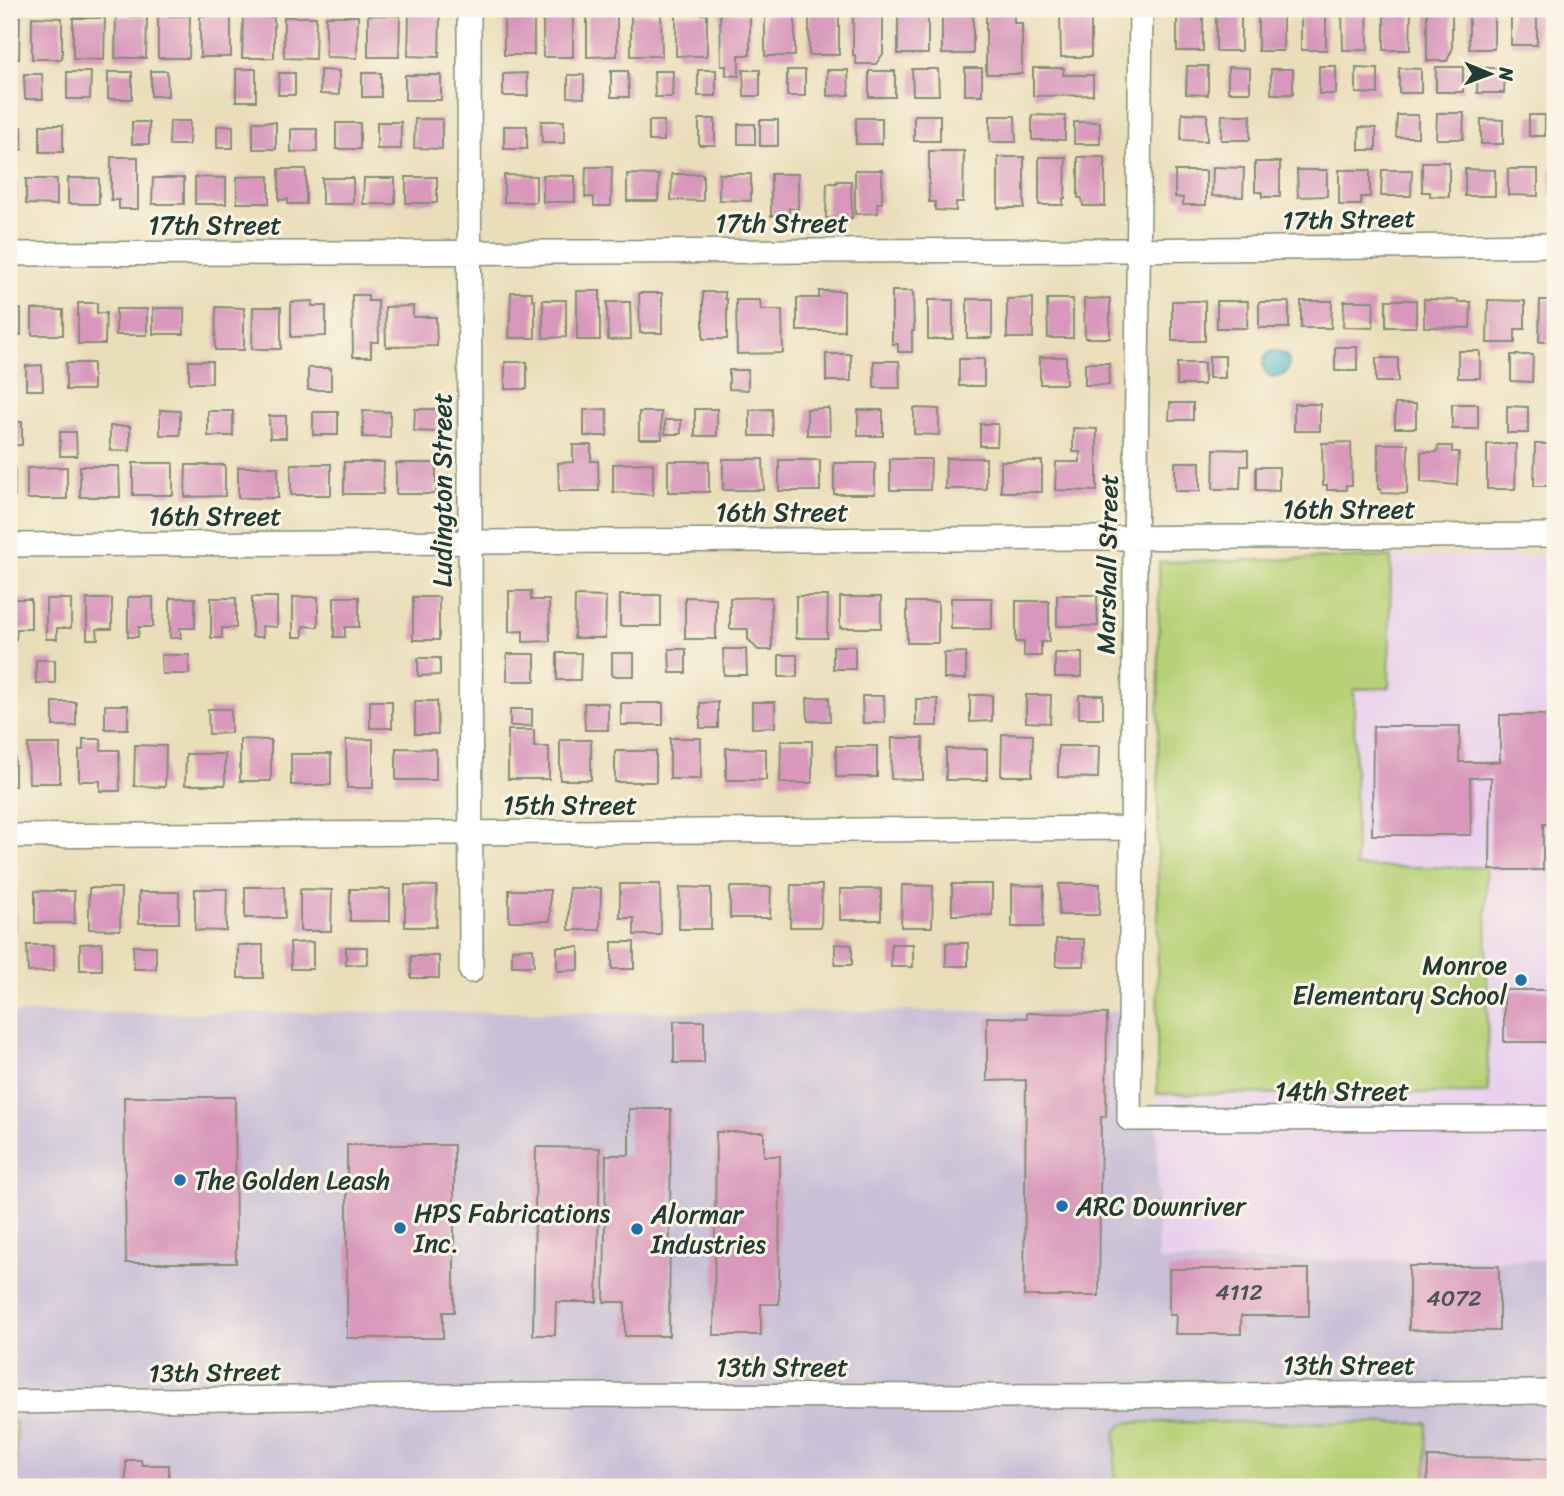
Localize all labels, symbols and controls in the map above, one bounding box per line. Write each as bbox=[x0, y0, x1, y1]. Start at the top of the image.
north arrow bbox=[1456, 38, 1526, 108]
text: N bbox=[1490, 66, 1523, 82]
street label: 17th Street bbox=[1282, 195, 1416, 243]
street label: 17th Street bbox=[715, 200, 849, 246]
street label: 17th Street bbox=[148, 202, 282, 248]
street label: Ludington Street bbox=[419, 393, 465, 587]
street label: Marshall Street bbox=[1082, 473, 1132, 655]
street label: 16th Street bbox=[1282, 486, 1416, 532]
street label: 16th Street bbox=[715, 489, 849, 535]
street label: 16th Street bbox=[148, 493, 282, 539]
street label: 15th Street bbox=[503, 782, 637, 828]
place label: Monroe Elementary School bbox=[1292, 942, 1508, 1018]
marker: Monroe Elementary School bbox=[1513, 972, 1529, 988]
street label: 14th Street bbox=[1275, 1068, 1409, 1114]
place label: The Golden Leash bbox=[194, 1157, 390, 1203]
marker: The Golden Leash bbox=[172, 1172, 188, 1188]
place label: ARC Downriver bbox=[1075, 1183, 1247, 1229]
place label: HPS Fabrications Inc. bbox=[413, 1190, 610, 1266]
place label: Alormar Industries bbox=[650, 1191, 766, 1267]
marker: ARC Downriver bbox=[1054, 1198, 1070, 1214]
marker: HPS Fabrications Inc. bbox=[392, 1220, 408, 1236]
marker: Alormar Industries bbox=[629, 1221, 645, 1237]
house number: 4112 bbox=[1215, 1272, 1263, 1313]
house number: 4072 bbox=[1426, 1278, 1482, 1319]
street label: 13th Street bbox=[1283, 1342, 1415, 1388]
street label: 13th Street bbox=[716, 1344, 848, 1390]
street label: 13th Street bbox=[148, 1348, 282, 1396]

